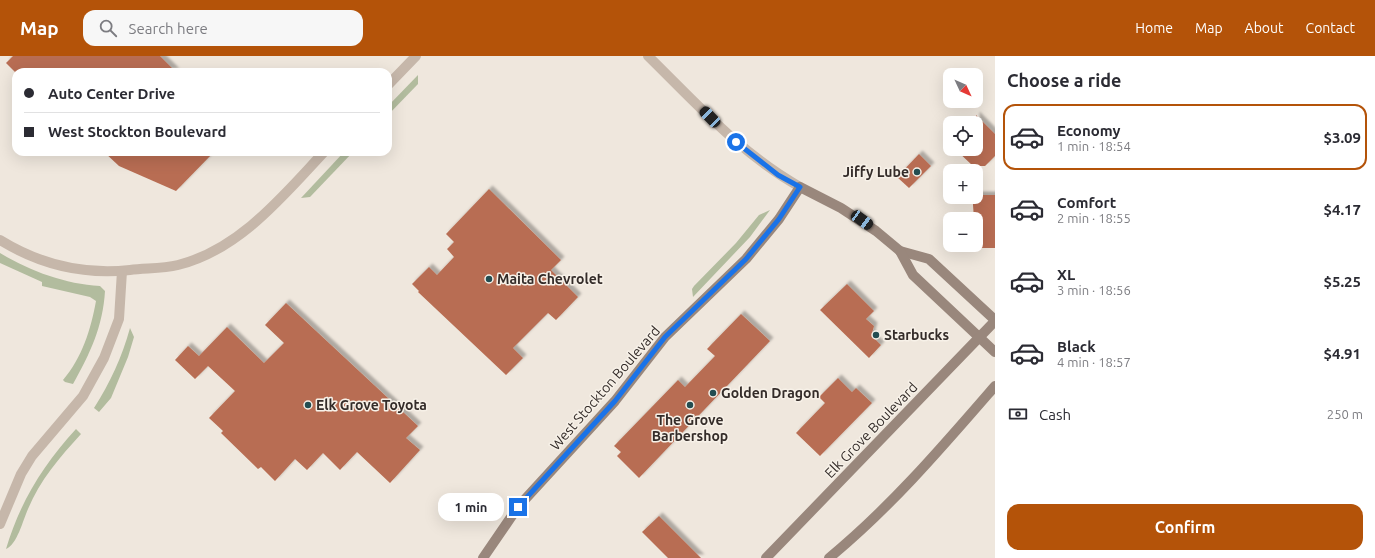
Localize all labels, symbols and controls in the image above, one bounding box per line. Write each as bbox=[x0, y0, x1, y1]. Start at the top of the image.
search box bbox=[83, 10, 363, 46]
text: Map bbox=[20, 17, 59, 39]
icon: search bbox=[97, 17, 119, 39]
text: Search here bbox=[129, 20, 208, 37]
text: Home bbox=[1135, 20, 1173, 36]
text: Map bbox=[1195, 20, 1223, 36]
text: About bbox=[1245, 20, 1284, 36]
text: Contact bbox=[1306, 20, 1355, 36]
north arrow bbox=[943, 68, 983, 108]
map controls bbox=[943, 68, 983, 252]
text: Choose a ride bbox=[1007, 70, 1121, 90]
text: Auto Center Drive bbox=[48, 85, 175, 102]
car bbox=[697, 104, 723, 130]
button: locate bbox=[943, 116, 983, 156]
icon: car bbox=[1009, 119, 1045, 155]
text: Economy bbox=[1057, 122, 1121, 139]
text: West Stockton Boulevard bbox=[48, 123, 227, 140]
text: $3.09 bbox=[1323, 129, 1361, 146]
route start bbox=[727, 133, 745, 151]
text: 1 min · 18:54 bbox=[1057, 139, 1131, 153]
place label: Jiffy Lube bbox=[843, 164, 909, 180]
button: + bbox=[943, 164, 983, 204]
marker: Jiffy Lube bbox=[912, 167, 922, 177]
icon: car bbox=[1009, 191, 1045, 227]
text: Comfort bbox=[1057, 194, 1116, 211]
text: $4.17 bbox=[1323, 201, 1361, 218]
car bbox=[849, 208, 875, 232]
text: 2 min · 18:55 bbox=[1057, 211, 1131, 225]
button: − bbox=[943, 212, 983, 252]
icon: car bbox=[1009, 263, 1045, 299]
text: XL bbox=[1057, 266, 1075, 283]
place label: Maita Chevrolet bbox=[497, 271, 603, 287]
text: $5.25 bbox=[1323, 273, 1361, 290]
marker: Maita Chevrolet bbox=[484, 274, 494, 284]
text: 3 min · 18:56 bbox=[1057, 283, 1131, 297]
street label: West Stockton Boulevard bbox=[547, 323, 663, 453]
place label: Starbucks bbox=[884, 327, 949, 343]
marker: Starbucks bbox=[871, 330, 881, 340]
icon: car bbox=[1009, 335, 1045, 371]
text: Black bbox=[1057, 338, 1096, 355]
text: $4.91 bbox=[1323, 345, 1361, 362]
text: 4 min · 18:57 bbox=[1057, 355, 1131, 369]
street label: Elk Grove Boulevard bbox=[821, 379, 921, 481]
place label: Golden Dragon bbox=[721, 385, 820, 401]
marker: Golden Dragon bbox=[708, 388, 718, 398]
place label: Elk Grove Toyota bbox=[316, 397, 427, 413]
marker: Elk Grove Toyota bbox=[303, 400, 313, 410]
marker: The Grove Barbershop bbox=[685, 400, 695, 410]
icon: cash bbox=[1007, 403, 1029, 425]
text: Cash bbox=[1039, 406, 1071, 423]
text: 250 m bbox=[1327, 407, 1363, 421]
place label: The Grove Barbershop bbox=[652, 412, 728, 444]
callout: 1 min bbox=[438, 493, 504, 521]
route end bbox=[509, 498, 527, 516]
text: 1 min bbox=[455, 500, 487, 514]
button: Confirm bbox=[1007, 504, 1363, 550]

